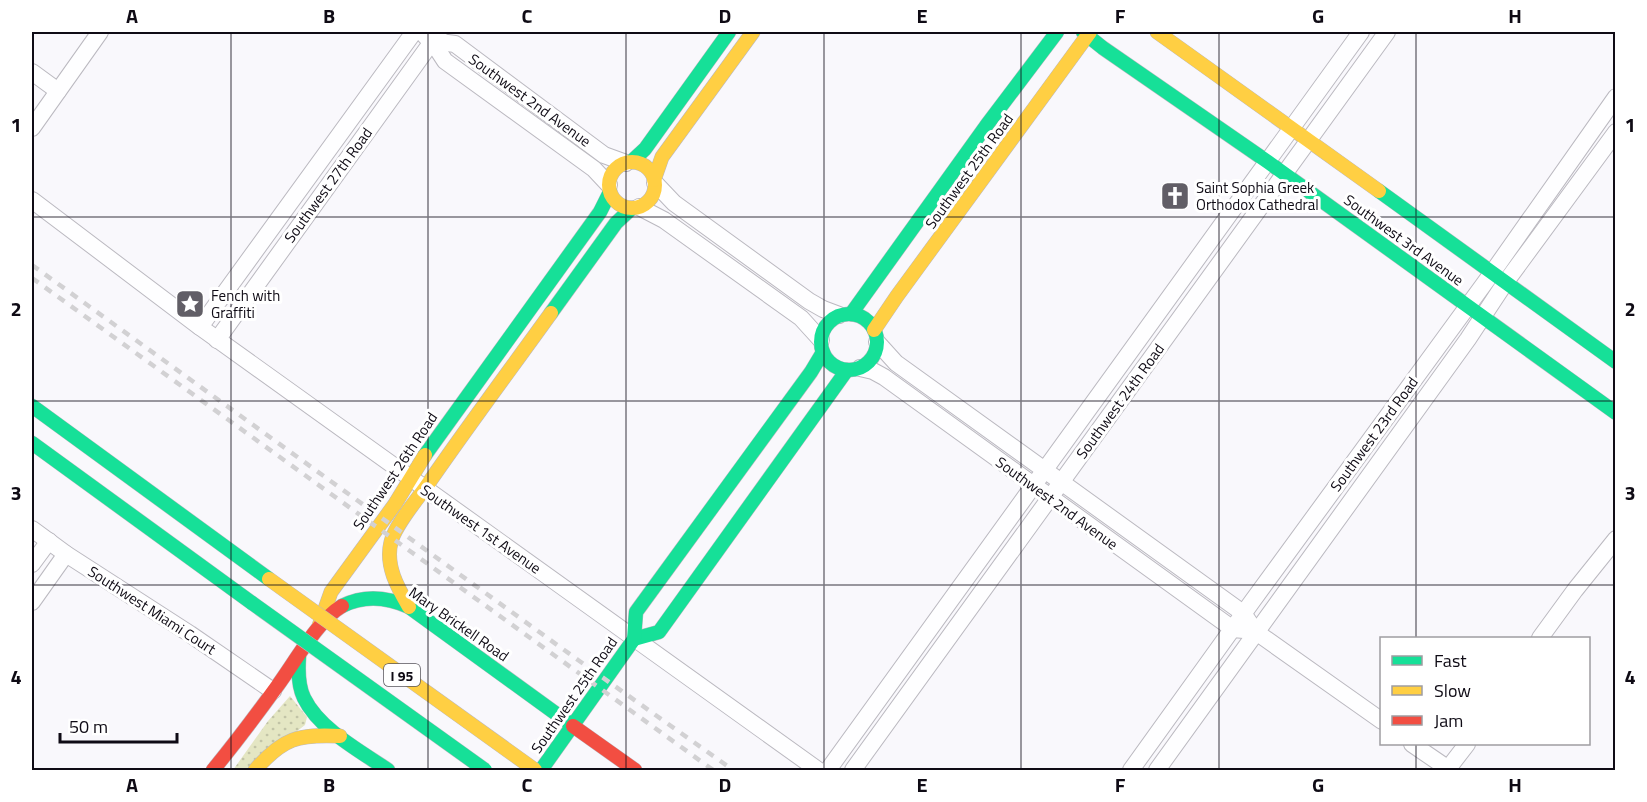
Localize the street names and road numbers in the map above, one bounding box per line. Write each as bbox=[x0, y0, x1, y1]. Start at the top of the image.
street label: Southwest 2nd Avenue bbox=[464, 48, 596, 152]
street label: Southwest 25th Road bbox=[919, 109, 1019, 233]
street label: Southwest 27th Road bbox=[278, 123, 378, 247]
street label: Southwest 3rd Avenue bbox=[1339, 189, 1469, 291]
street label: Southwest 24th Road bbox=[1070, 339, 1170, 463]
street label: Southwest 23rd Road bbox=[1324, 372, 1424, 496]
street label: Southwest 26th Road bbox=[347, 408, 443, 534]
street label: Southwest 2nd Avenue bbox=[991, 451, 1123, 555]
street label: Southwest 1st Avenue bbox=[416, 479, 546, 579]
street label: Southwest Miami Court bbox=[83, 560, 221, 661]
street label: Mary Brickell Road bbox=[404, 581, 514, 667]
street label: Southwest 25th Road bbox=[525, 632, 623, 758]
road number: I 95 bbox=[384, 664, 420, 686]

